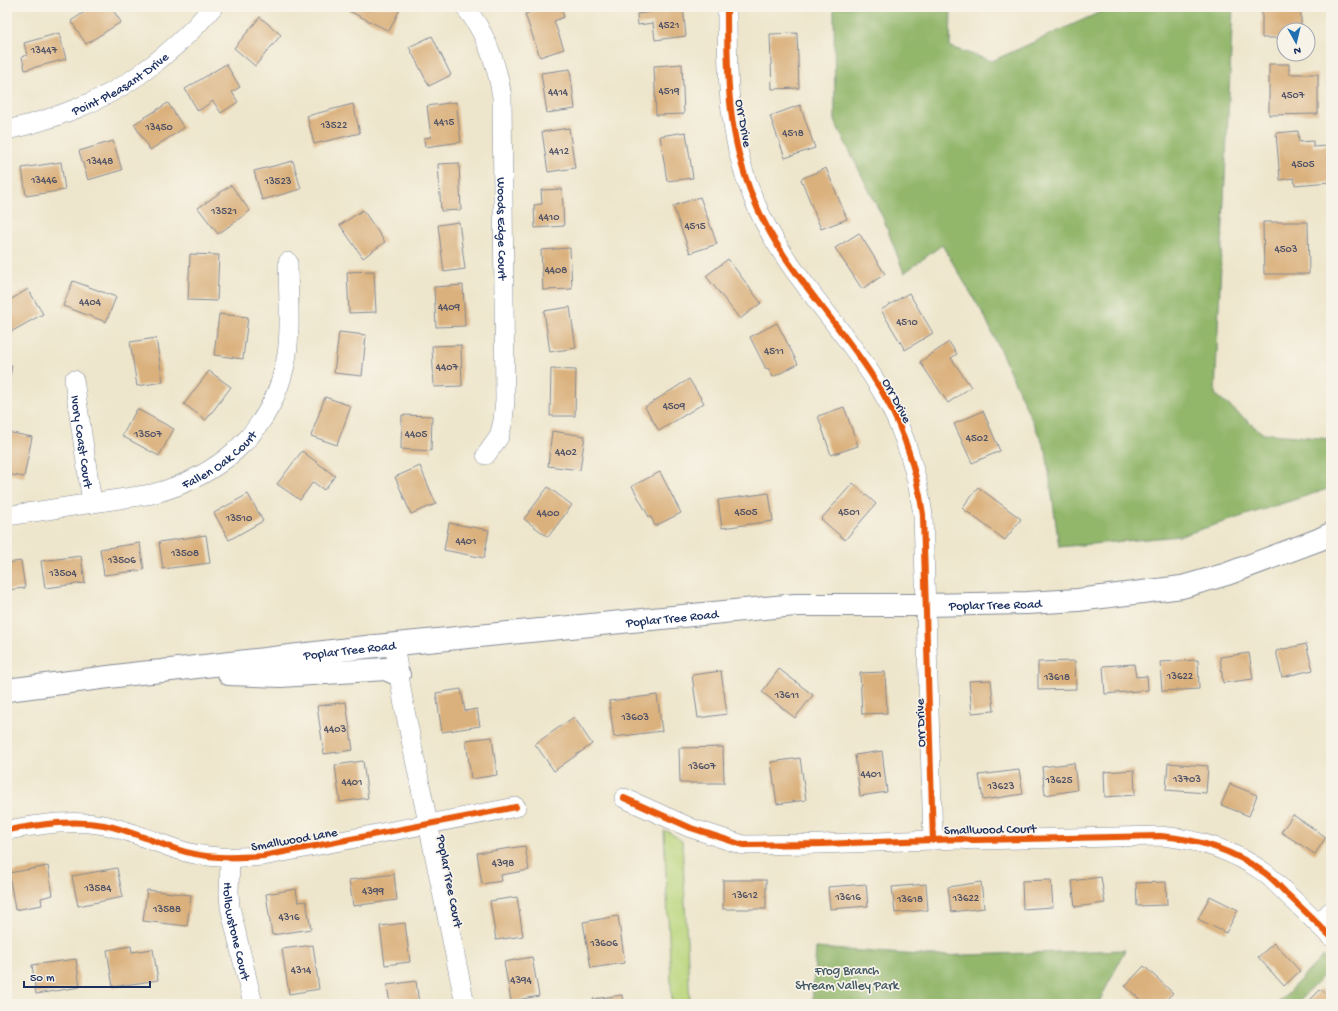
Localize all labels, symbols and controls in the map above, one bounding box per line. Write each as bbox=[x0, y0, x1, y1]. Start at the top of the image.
house number: 4521 bbox=[659, 20, 679, 32]
north arrow bbox=[1276, 22, 1316, 62]
text: N bbox=[1293, 43, 1302, 56]
house number: 13447 bbox=[30, 45, 57, 57]
street label: Point Pleasant Drive bbox=[69, 50, 173, 120]
house number: 4519 bbox=[659, 86, 680, 98]
house number: 4414 bbox=[548, 87, 569, 99]
house number: 4507 bbox=[1282, 90, 1305, 102]
street label: Orr Drive bbox=[731, 98, 754, 149]
house number: 4415 bbox=[434, 117, 455, 129]
house number: 13522 bbox=[320, 120, 348, 132]
house number: 13450 bbox=[144, 122, 173, 134]
house number: 4518 bbox=[782, 128, 804, 140]
house number: 4412 bbox=[549, 146, 570, 158]
house number: 13448 bbox=[86, 156, 113, 168]
house number: 4505 bbox=[1291, 159, 1315, 171]
house number: 13446 bbox=[30, 175, 57, 187]
house number: 13523 bbox=[263, 176, 292, 188]
street label: Woods Edge Court bbox=[493, 177, 509, 282]
house number: 13521 bbox=[210, 206, 237, 218]
house number: 4410 bbox=[538, 212, 560, 224]
house number: 4515 bbox=[684, 221, 706, 233]
house number: 4503 bbox=[1275, 244, 1298, 256]
house number: 4408 bbox=[545, 265, 567, 277]
house number: 4404 bbox=[79, 297, 102, 309]
house number: 4409 bbox=[438, 302, 461, 314]
house number: 4510 bbox=[896, 317, 918, 329]
house number: 4511 bbox=[764, 346, 784, 358]
house number: 4407 bbox=[436, 362, 458, 374]
street label: Orr Drive bbox=[878, 376, 914, 426]
street label: Ivory Coast Court bbox=[66, 394, 95, 491]
house number: 4509 bbox=[663, 401, 686, 413]
street label: Fallen Oak Court bbox=[179, 427, 262, 494]
house number: 13507 bbox=[133, 429, 162, 441]
house number: 4405 bbox=[405, 429, 427, 441]
house number: 4502 bbox=[966, 433, 989, 445]
house number: 4402 bbox=[555, 447, 578, 459]
house number: 4505 bbox=[734, 507, 758, 519]
house number: 4501 bbox=[838, 507, 860, 519]
house number: 4400 bbox=[537, 508, 559, 520]
house number: 13510 bbox=[225, 513, 252, 525]
house number: 4401 bbox=[455, 536, 477, 548]
house number: 13508 bbox=[170, 548, 199, 560]
house number: 13506 bbox=[107, 555, 136, 567]
house number: 13504 bbox=[48, 568, 77, 580]
street label: Poplar Tree Road bbox=[948, 597, 1044, 615]
street label: Poplar Tree Road bbox=[624, 607, 720, 632]
street label: Poplar Tree Road bbox=[302, 639, 398, 664]
house number: 13622 bbox=[1166, 671, 1194, 683]
house number: 13618 bbox=[1043, 672, 1070, 684]
house number: 13611 bbox=[774, 690, 799, 702]
street label: Orr Drive bbox=[913, 698, 930, 747]
house number: 13603 bbox=[620, 712, 649, 724]
house number: 4403 bbox=[324, 724, 346, 736]
house number: 13607 bbox=[687, 761, 716, 773]
house number: 4401 bbox=[860, 769, 882, 781]
house number: 13703 bbox=[1172, 774, 1201, 786]
house number: 13625 bbox=[1045, 775, 1073, 787]
house number: 4401 bbox=[341, 777, 363, 789]
house number: 13623 bbox=[987, 781, 1015, 793]
street label: Smallwood Court bbox=[944, 822, 1038, 839]
street label: Smallwood Lane bbox=[250, 825, 339, 855]
street label: Poplar Tree Court bbox=[432, 833, 465, 931]
house number: 4398 bbox=[492, 858, 514, 870]
street label: Hollowstone Court bbox=[219, 882, 252, 984]
house number: 13584 bbox=[83, 883, 112, 895]
house number: 4399 bbox=[362, 886, 384, 898]
house number: 13612 bbox=[731, 890, 758, 902]
house number: 13616 bbox=[834, 892, 861, 904]
house number: 13622 bbox=[952, 893, 980, 905]
house number: 13618 bbox=[896, 894, 923, 906]
house number: 13588 bbox=[152, 904, 181, 916]
house number: 4316 bbox=[279, 912, 300, 924]
house number: 13606 bbox=[589, 938, 618, 950]
scale bar bbox=[24, 963, 150, 989]
park label: Frog Branch Stream Valley Park bbox=[795, 964, 900, 994]
house number: 4314 bbox=[291, 965, 312, 977]
text: 50 m bbox=[30, 972, 55, 986]
house number: 4394 bbox=[510, 975, 533, 987]

